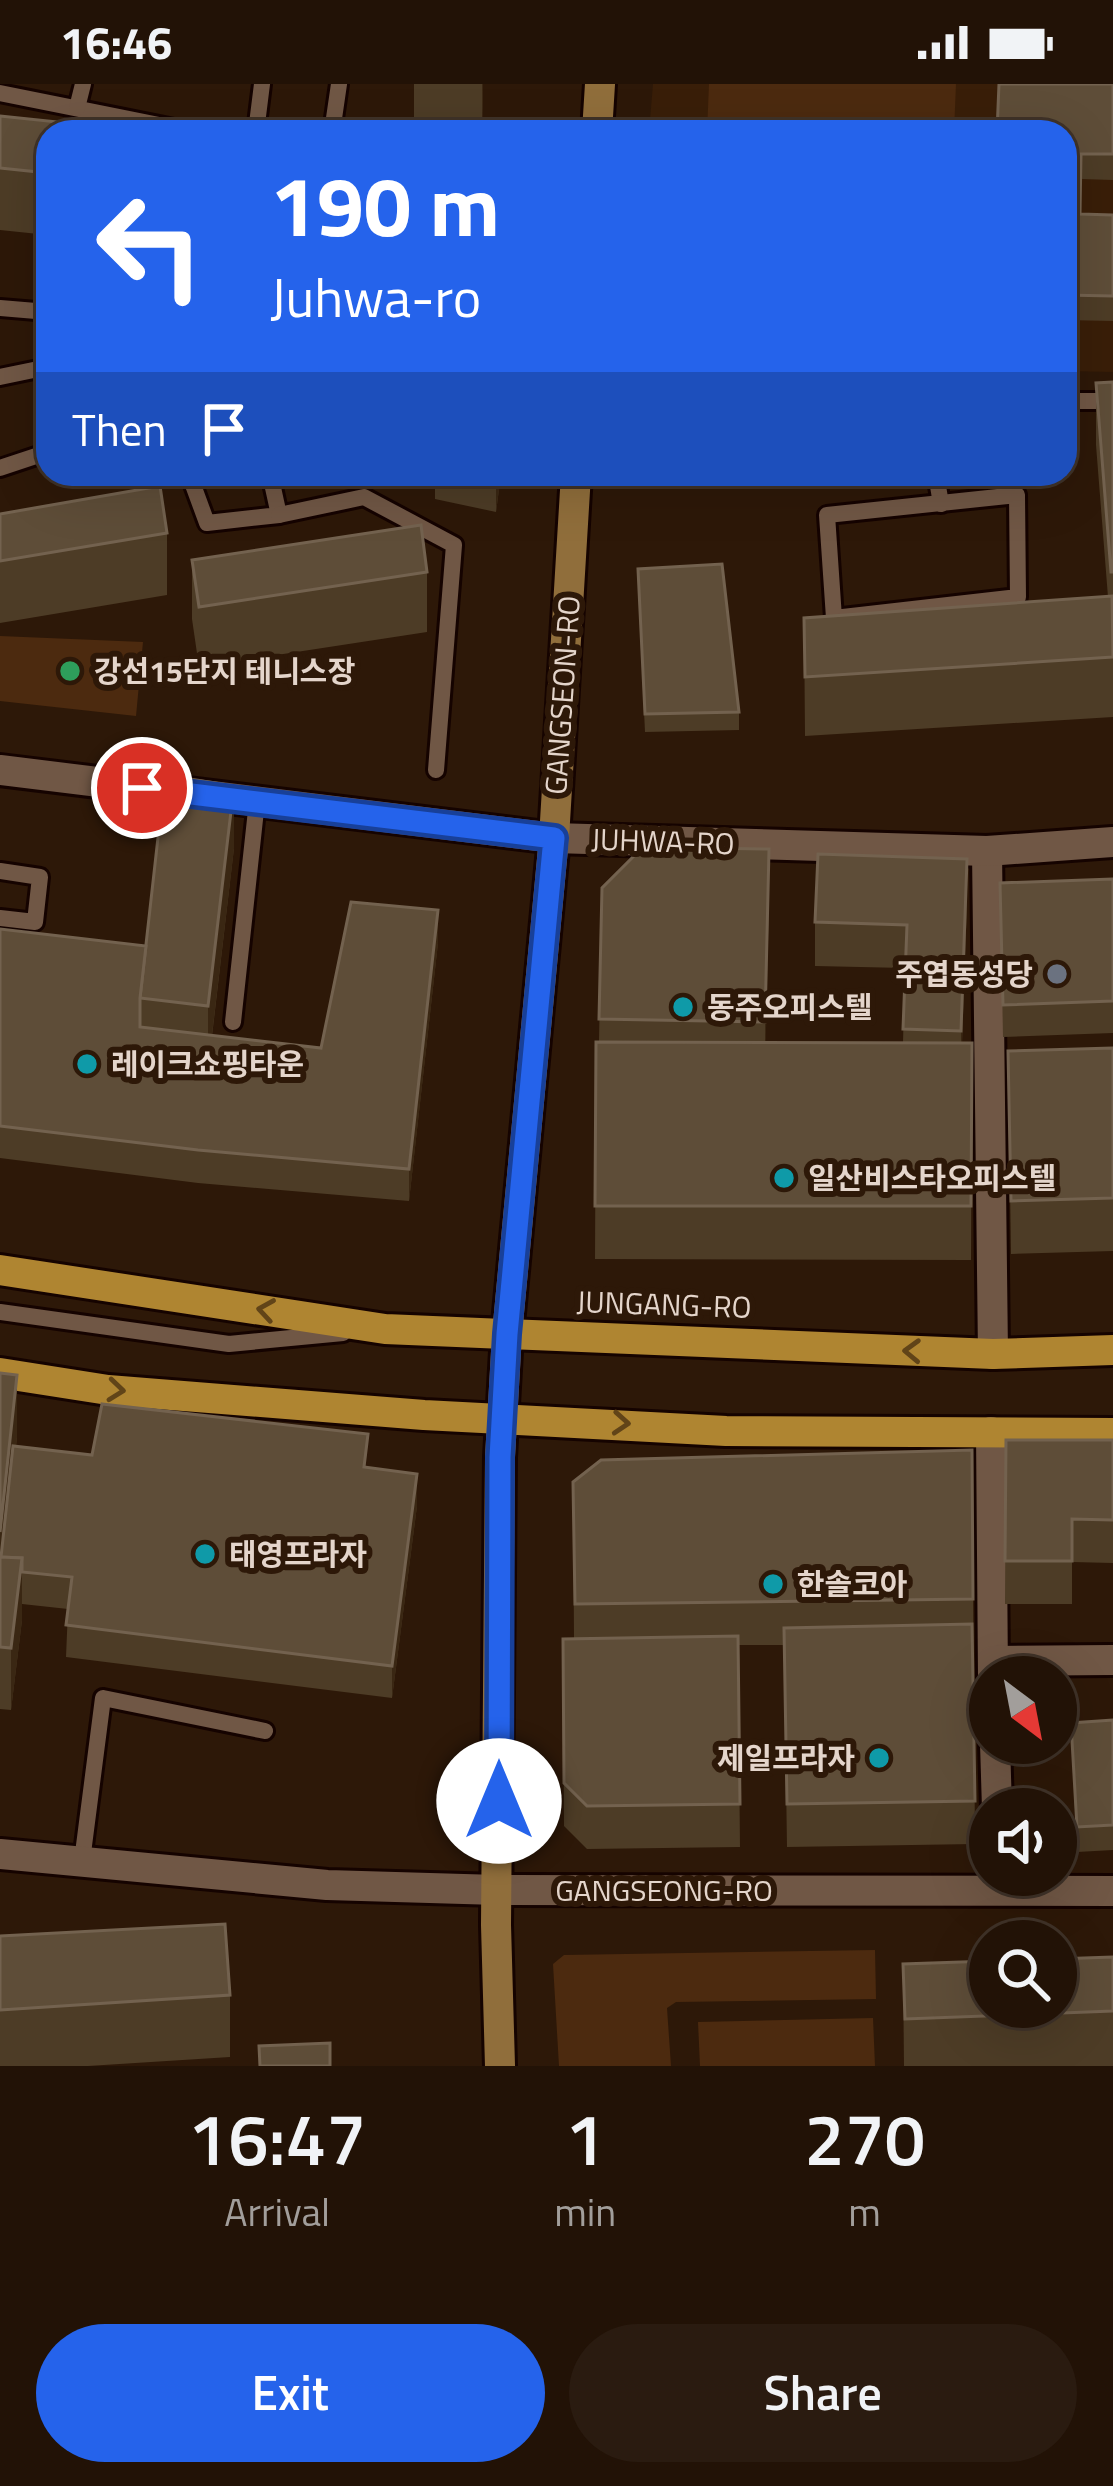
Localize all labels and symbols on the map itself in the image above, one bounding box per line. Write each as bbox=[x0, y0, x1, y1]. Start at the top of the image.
street label: GANGSEON-RO bbox=[532, 594, 592, 796]
place label: 강선15단지 테니스장 bbox=[94, 648, 355, 694]
marker: 강선15단지 테니스장 bbox=[57, 658, 83, 684]
pin bbox=[91, 737, 193, 839]
street label: JUHWA-RO bbox=[591, 816, 735, 866]
place label: 주엽동성당 bbox=[895, 951, 1033, 997]
marker: 주엽동성당 bbox=[1044, 961, 1070, 987]
place label: 동주오피스텔 bbox=[707, 984, 873, 1030]
marker: 동주오피스텔 bbox=[670, 994, 696, 1020]
place label: 레이크쇼핑타운 bbox=[111, 1041, 304, 1087]
marker: 레이크쇼핑타운 bbox=[74, 1051, 100, 1077]
place label: 일산비스타오피스텔 bbox=[808, 1155, 1056, 1201]
marker: 일산비스타오피스텔 bbox=[771, 1165, 797, 1191]
street label: JUNGANG-RO bbox=[576, 1278, 752, 1330]
one-way arrow bbox=[256, 1298, 275, 1324]
one-way arrow bbox=[902, 1338, 921, 1364]
one-way arrow bbox=[106, 1377, 126, 1403]
one-way arrow bbox=[612, 1410, 631, 1436]
place label: 태영프라자 bbox=[229, 1531, 367, 1577]
marker: 태영프라자 bbox=[192, 1541, 218, 1567]
place label: 한솔코아 bbox=[797, 1561, 907, 1607]
marker: 한솔코아 bbox=[760, 1571, 786, 1597]
north arrow bbox=[969, 1656, 1077, 1764]
place label: 제일프라자 bbox=[717, 1735, 855, 1781]
position arrow bbox=[436, 1738, 562, 1864]
marker: 제일프라자 bbox=[866, 1745, 892, 1771]
street label: GANGSEONG-RO bbox=[555, 1867, 773, 1913]

